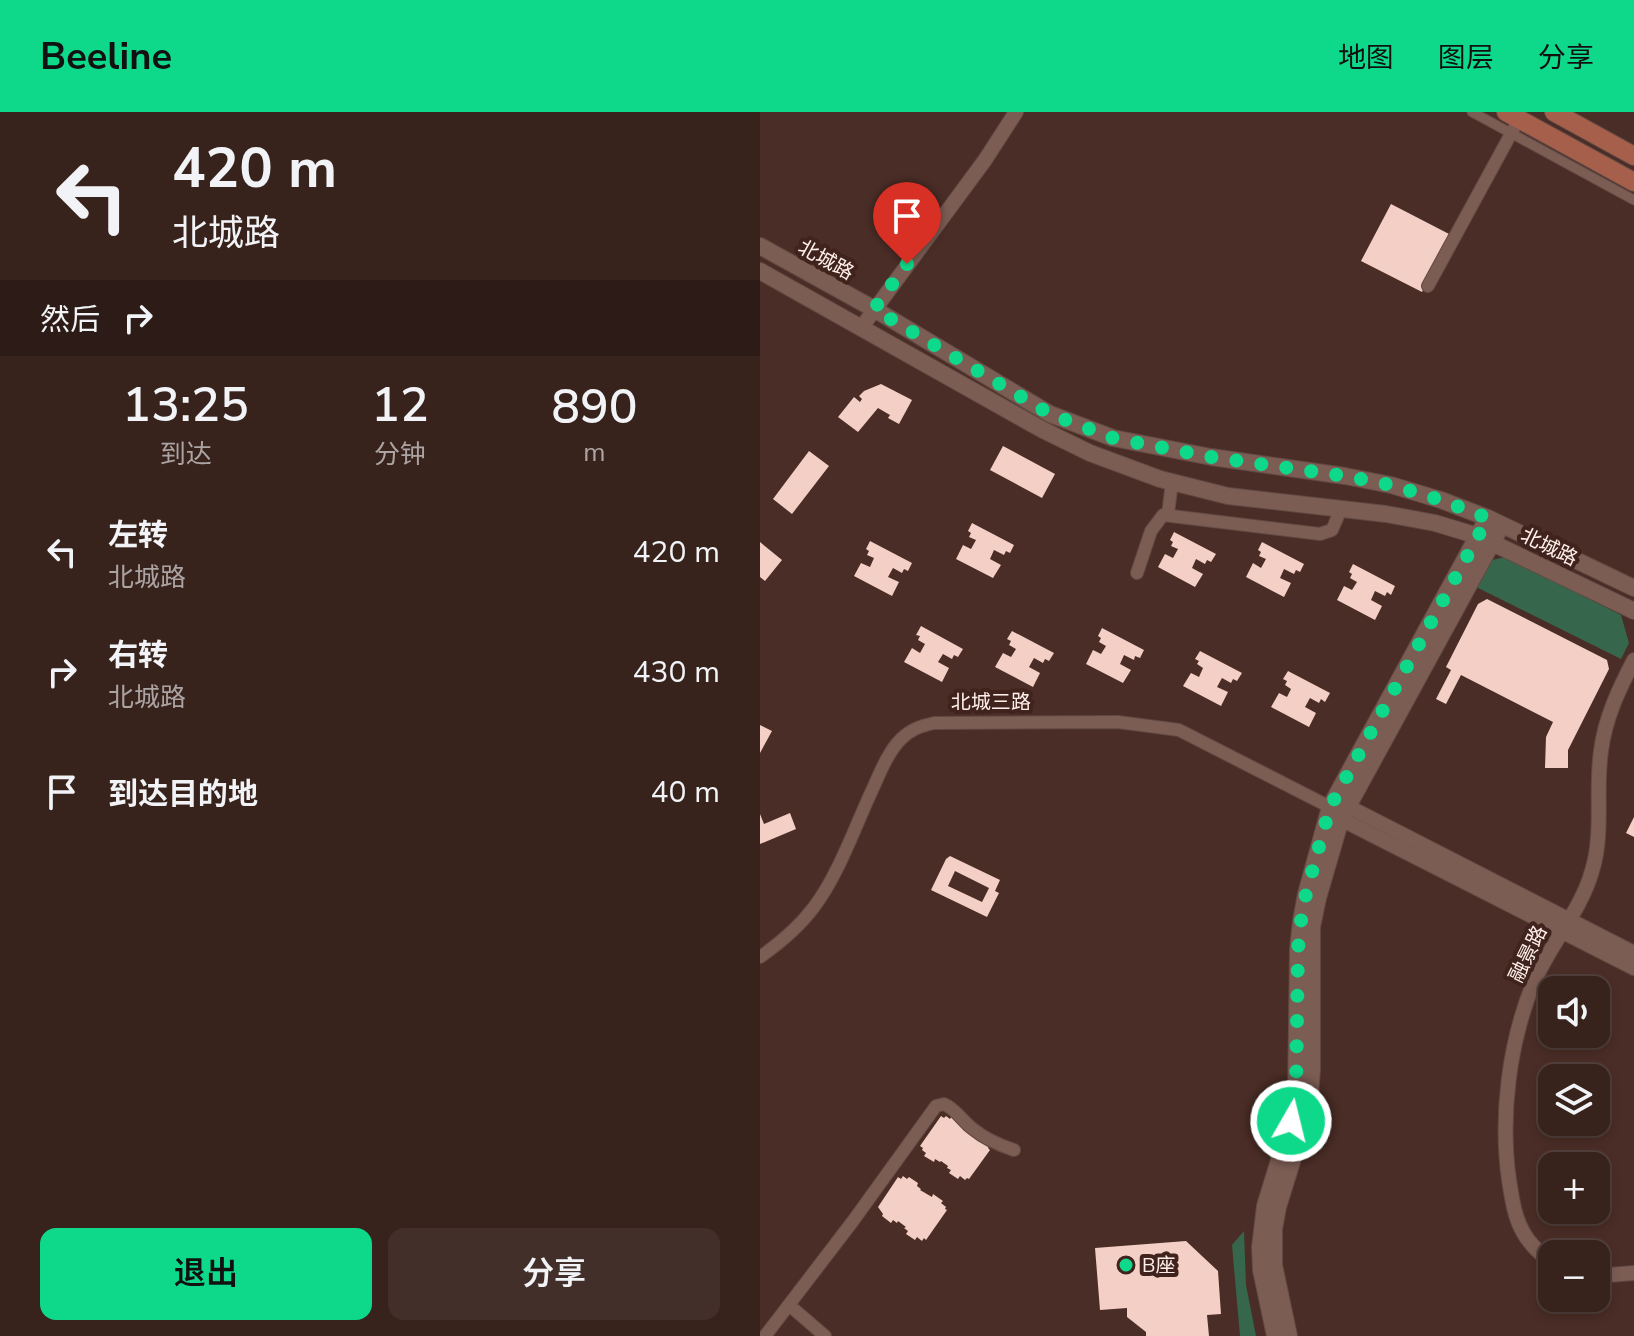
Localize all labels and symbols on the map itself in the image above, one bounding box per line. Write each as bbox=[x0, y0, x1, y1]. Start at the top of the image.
pin bbox=[873, 182, 941, 264]
street label: 北城路 bbox=[793, 234, 859, 286]
street label: 北城路 bbox=[1516, 522, 1582, 572]
street label: 北城三路 bbox=[951, 689, 1031, 716]
street label: 融景路 bbox=[1503, 921, 1553, 987]
position arrow bbox=[1249, 1079, 1333, 1163]
place label: B座 bbox=[1142, 1252, 1176, 1279]
marker: B座 bbox=[1117, 1256, 1135, 1274]

